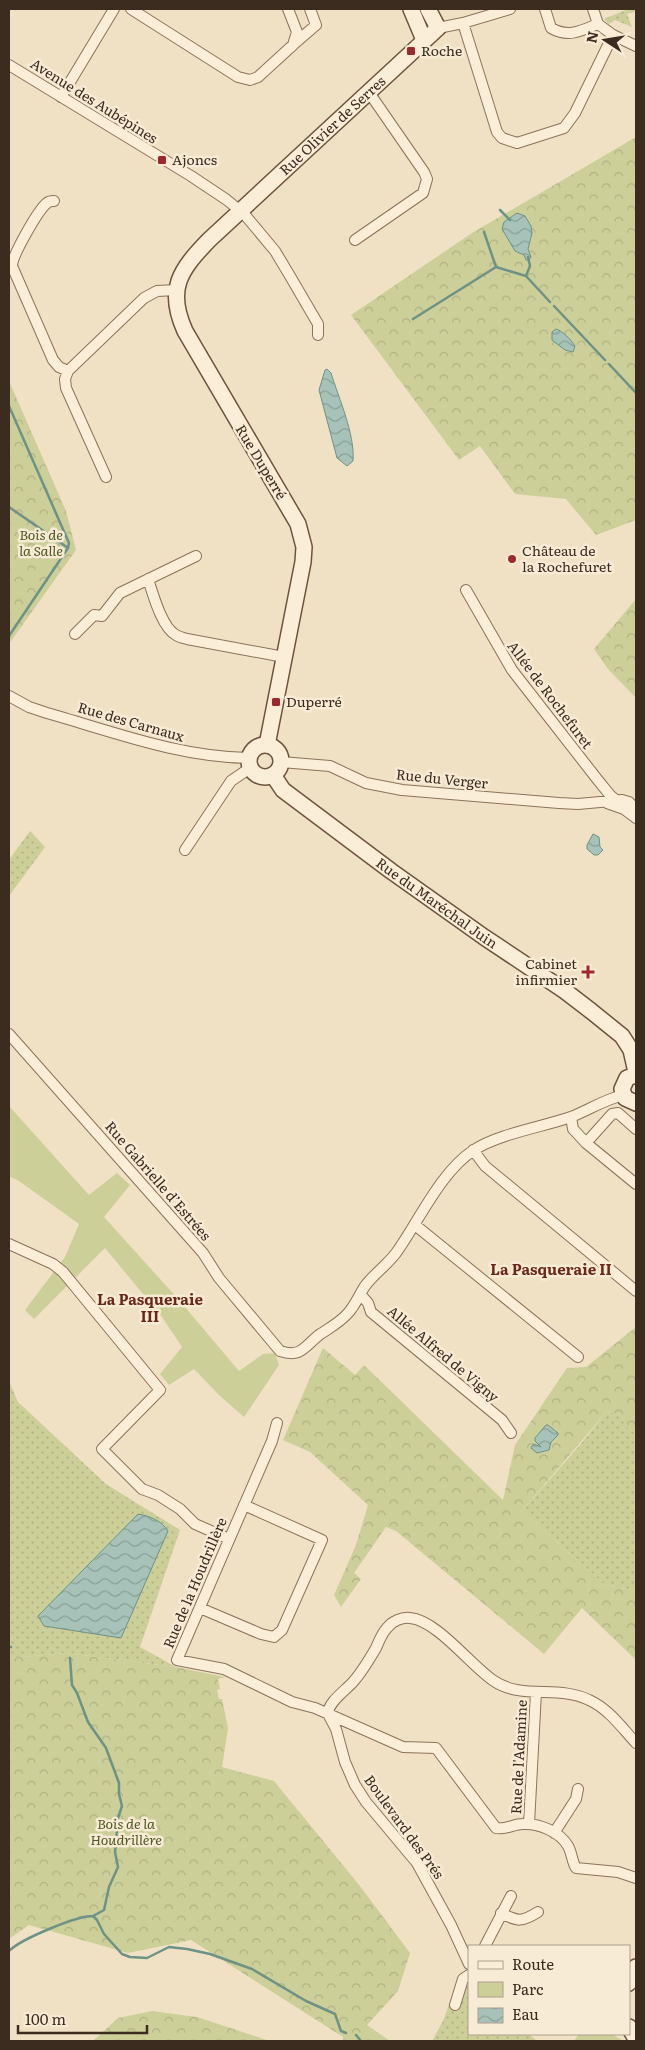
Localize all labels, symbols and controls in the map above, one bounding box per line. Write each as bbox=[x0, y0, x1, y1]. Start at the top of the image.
north arrow bbox=[580, 15, 630, 65]
text: N bbox=[580, 29, 602, 45]
place label: Roche bbox=[421, 40, 462, 60]
marker: Roche bbox=[405, 45, 417, 57]
street label: Avenue des Aubépines bbox=[27, 53, 162, 147]
street label: Rue Olivier de Serres bbox=[274, 71, 389, 179]
place label: Ajoncs bbox=[172, 149, 217, 169]
marker: Ajoncs bbox=[156, 154, 168, 166]
street label: Rue Duperré bbox=[232, 420, 292, 503]
park label: Bois de la Salle bbox=[19, 524, 63, 560]
place label: Château de la Rochefuret bbox=[522, 540, 612, 576]
marker: Château de la Rochefuret bbox=[506, 553, 518, 565]
street label: Allée de Rochefuret bbox=[504, 636, 598, 753]
place label: Duperré bbox=[286, 691, 342, 711]
street label: Rue des Carnaux bbox=[76, 696, 187, 746]
marker: Duperré bbox=[270, 696, 282, 708]
street label: Rue du Verger bbox=[395, 763, 489, 793]
street label: Rue du Maréchal Juin bbox=[372, 852, 502, 952]
place label: Cabinet infirmier bbox=[516, 953, 577, 989]
marker: Cabinet infirmier bbox=[581, 965, 595, 979]
street label: Rue Gabrielle d’Estrées bbox=[101, 1116, 216, 1244]
district label: La Pasqueraie II bbox=[490, 1257, 612, 1280]
district label: La Pasqueraie III bbox=[97, 1287, 203, 1327]
street label: Allée Alfred de Vigny bbox=[384, 1301, 504, 1407]
street label: Rue de la Houdrillère bbox=[157, 1514, 231, 1651]
street label: Rue de l'Adamine bbox=[505, 1699, 531, 1815]
street label: Boulevard des Prés bbox=[360, 1770, 449, 1882]
park label: Bois de la Houdrillère bbox=[90, 1813, 162, 1849]
legend bbox=[468, 1945, 630, 2035]
text: Route bbox=[512, 1952, 554, 1975]
text: Parc bbox=[512, 1977, 544, 2000]
scale bar bbox=[18, 2002, 146, 2034]
text: Eau bbox=[512, 2002, 539, 2025]
text: 100 m bbox=[25, 2007, 66, 2030]

